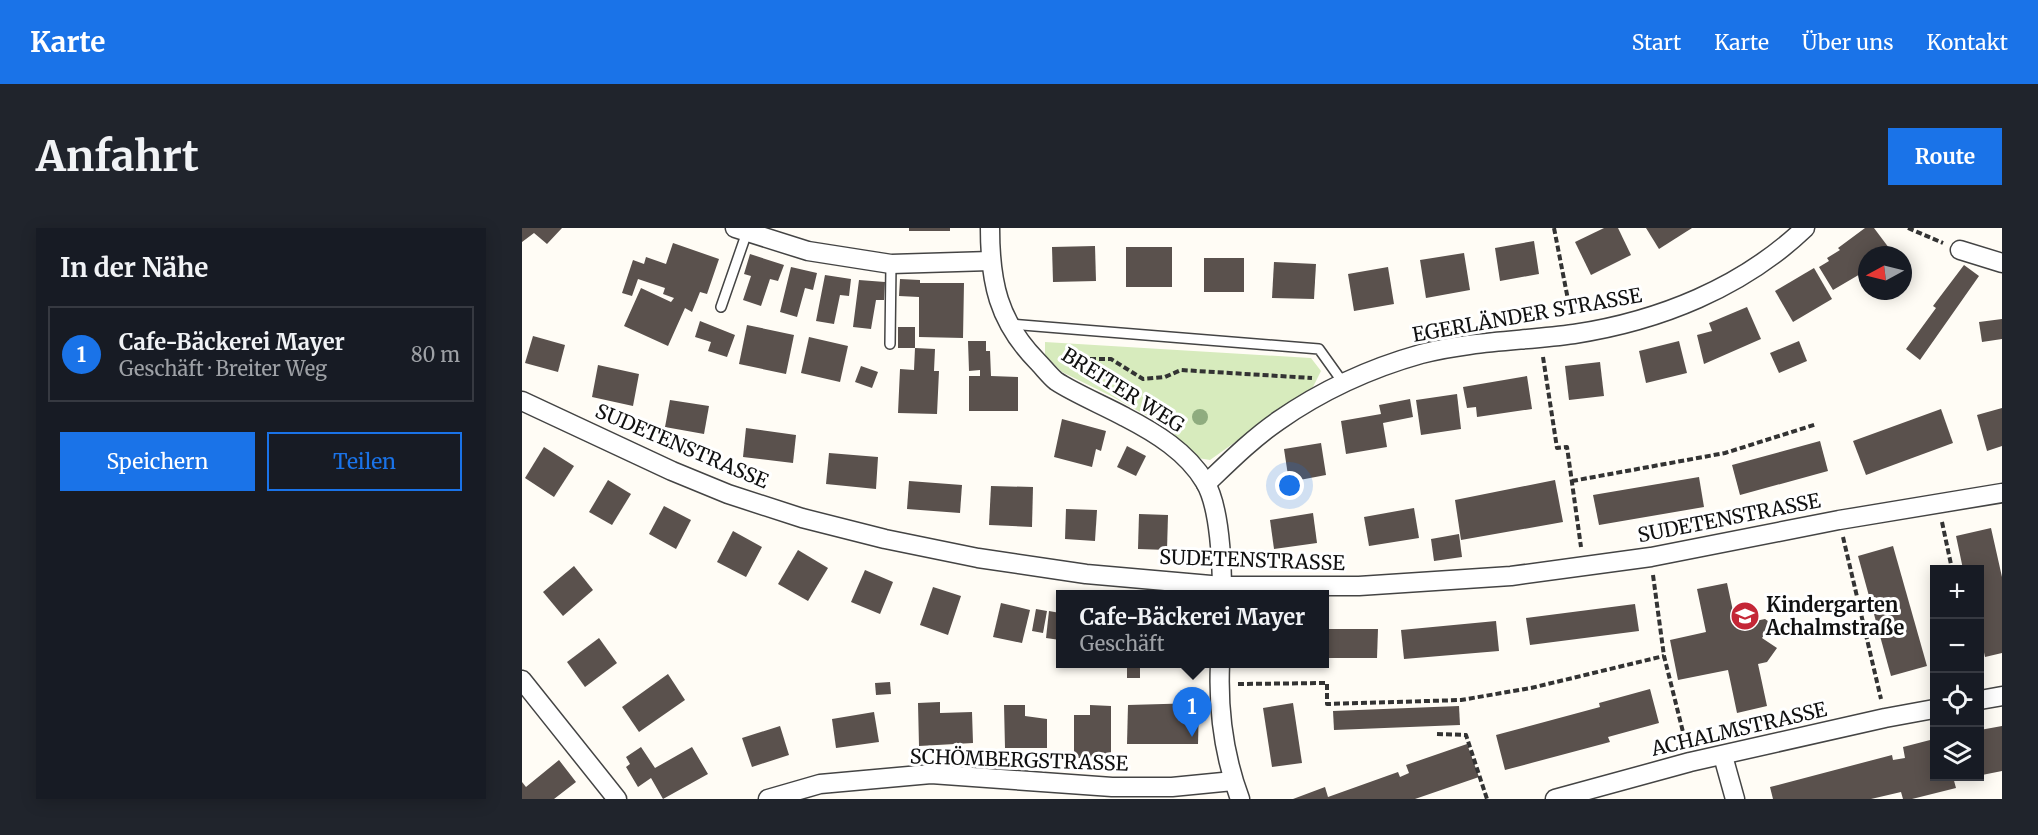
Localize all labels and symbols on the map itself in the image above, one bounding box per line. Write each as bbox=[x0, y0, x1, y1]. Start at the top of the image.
north arrow bbox=[1858, 246, 1912, 300]
street label: EGERLÄNDER STRASSE bbox=[1410, 282, 1644, 347]
street label: BREITER WEG bbox=[1057, 342, 1190, 438]
street label: SUDETENSTRASSE bbox=[592, 398, 773, 493]
your location bbox=[1275, 471, 1304, 500]
street label: SUDETENSTRASSE bbox=[1635, 487, 1823, 548]
street label: SUDETENSTRASSE bbox=[1159, 544, 1346, 575]
place label: Kindergarten Achalmstraße bbox=[1765, 592, 1905, 640]
school or university icon: Kindergarten Achalmstraße bbox=[1729, 600, 1761, 632]
pin: 1 bbox=[1172, 688, 1212, 737]
street label: ACHALMSTRASSE bbox=[1648, 696, 1829, 761]
street label: SCHÖMBERGSTRASSE bbox=[909, 743, 1129, 776]

